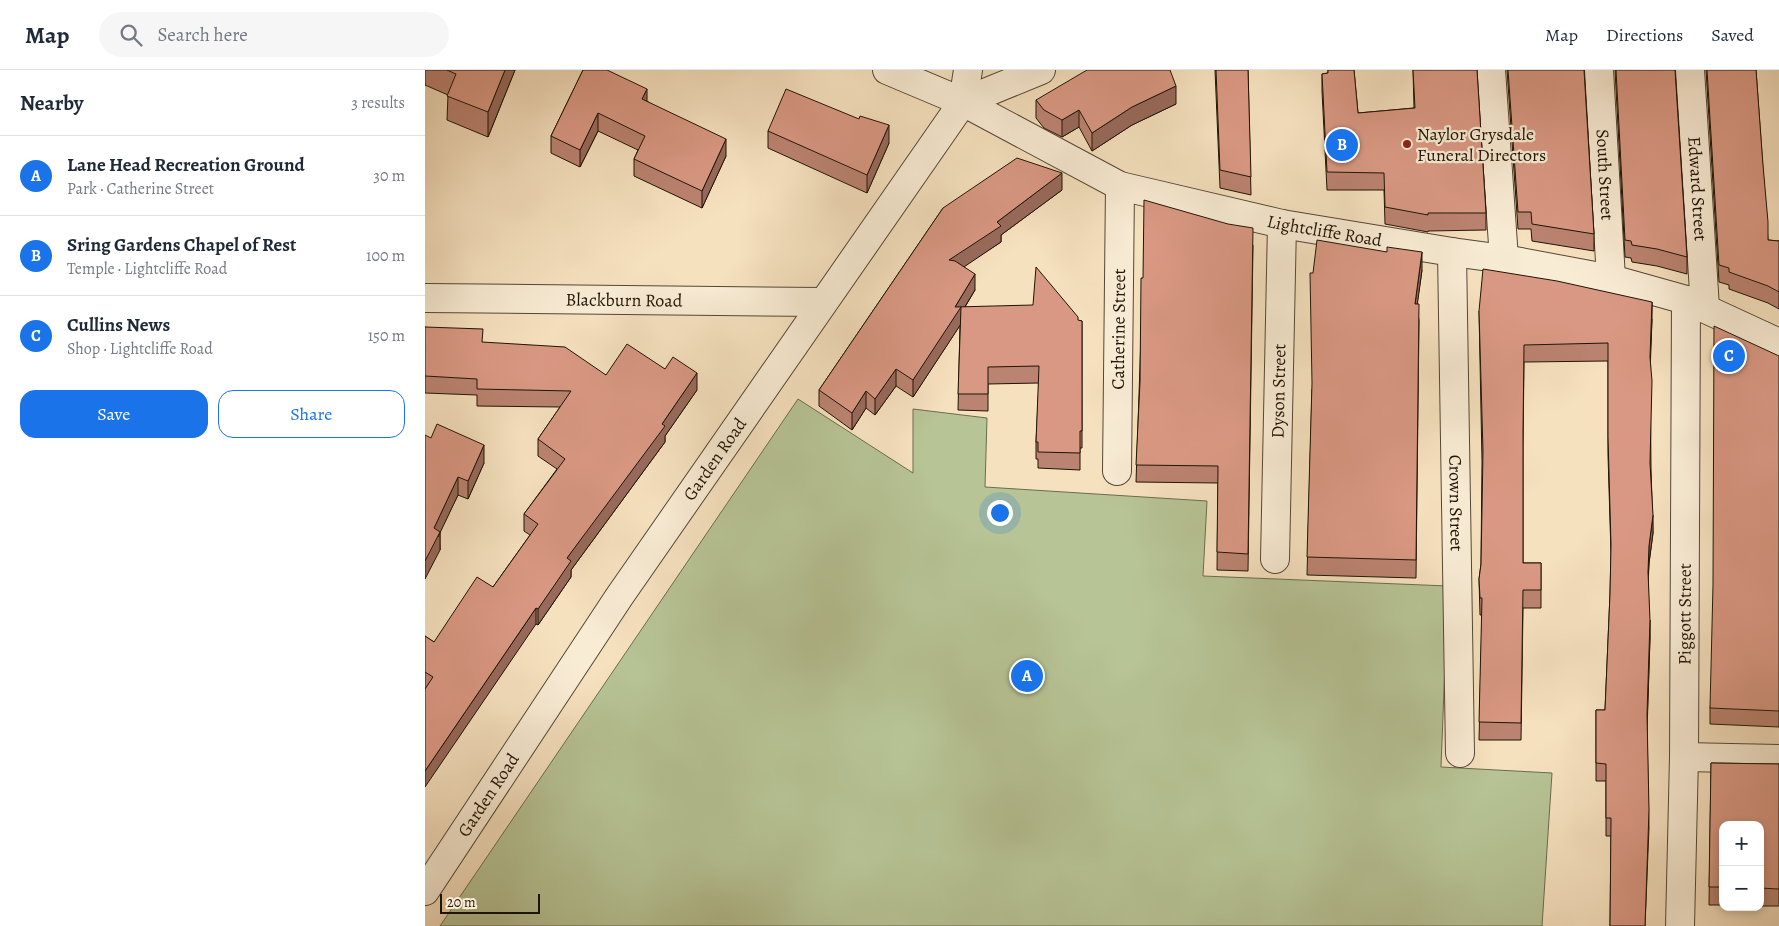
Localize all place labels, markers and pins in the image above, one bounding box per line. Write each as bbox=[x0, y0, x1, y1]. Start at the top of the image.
place label: Naylor Grysdale Funeral Directors bbox=[1417, 122, 1546, 167]
pin: B bbox=[1326, 126, 1358, 164]
marker: Naylor Grysdale Funeral Directors bbox=[1401, 138, 1413, 150]
pin: C bbox=[1713, 337, 1745, 375]
pin: A bbox=[1011, 657, 1043, 695]

